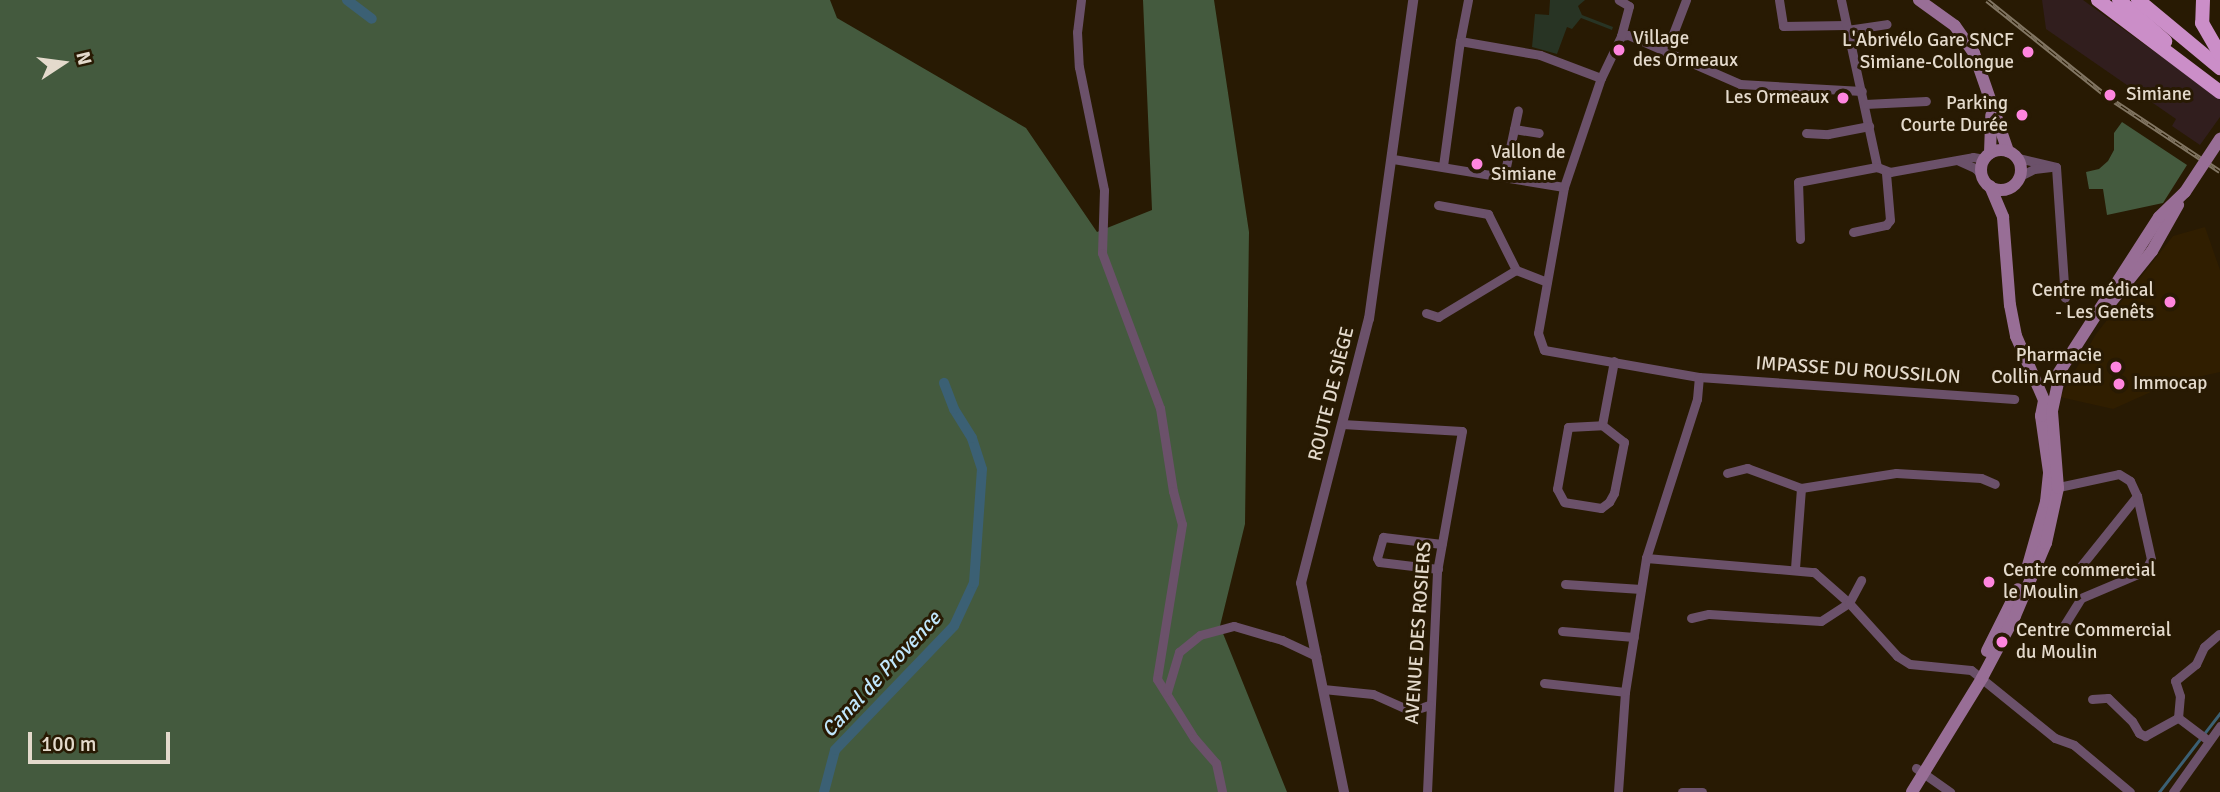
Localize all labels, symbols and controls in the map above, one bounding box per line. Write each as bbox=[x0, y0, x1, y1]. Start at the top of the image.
north arrow bbox=[28, 28, 98, 98]
place label: Village des Ormeaux bbox=[1633, 28, 1738, 72]
place label: L'Abrivélo Gare SNCF Simiane-Collongue bbox=[1842, 30, 2014, 74]
marker: Village des Ormeaux bbox=[1611, 42, 1627, 58]
marker: L'Abrivélo Gare SNCF Simiane-Collongue bbox=[2020, 44, 2036, 60]
text: N bbox=[70, 49, 97, 67]
place label: Simiane bbox=[2126, 84, 2192, 106]
marker: Simiane bbox=[2100, 85, 2120, 105]
place label: Les Ormeaux bbox=[1725, 87, 1829, 109]
marker: Les Ormeaux bbox=[1835, 90, 1851, 106]
place label: Parking Courte Durée bbox=[1900, 93, 2008, 137]
marker: Parking Courte Durée bbox=[2014, 107, 2030, 123]
place label: Vallon de Simiane bbox=[1491, 142, 1566, 186]
marker: Vallon de Simiane bbox=[1469, 156, 1485, 172]
place label: Centre médical - Les Genêts bbox=[2032, 280, 2154, 324]
marker: Centre médical - Les Genêts bbox=[2160, 292, 2180, 312]
street label: ROUTE DE SIÈGE bbox=[1304, 324, 1360, 464]
place label: Pharmacie Collin Arnaud bbox=[1991, 345, 2102, 389]
street label: IMPASSE DU ROUSSILON bbox=[1755, 352, 1961, 390]
marker: Pharmacie Collin Arnaud bbox=[2108, 359, 2124, 375]
place label: Immocap bbox=[2133, 373, 2207, 395]
marker: Immocap bbox=[2111, 376, 2127, 392]
street label: AVENUE DES ROSIERS bbox=[1401, 541, 1437, 725]
place label: Centre commercial le Moulin bbox=[2003, 560, 2156, 604]
marker: Centre commercial le Moulin bbox=[1981, 574, 1997, 590]
water label: Canal de Provence bbox=[816, 606, 946, 742]
place label: Centre Commercial du Moulin bbox=[2016, 620, 2171, 664]
marker: Centre Commercial du Moulin bbox=[1994, 634, 2010, 650]
scale bar bbox=[32, 718, 173, 762]
text: 100 m bbox=[41, 731, 96, 757]

